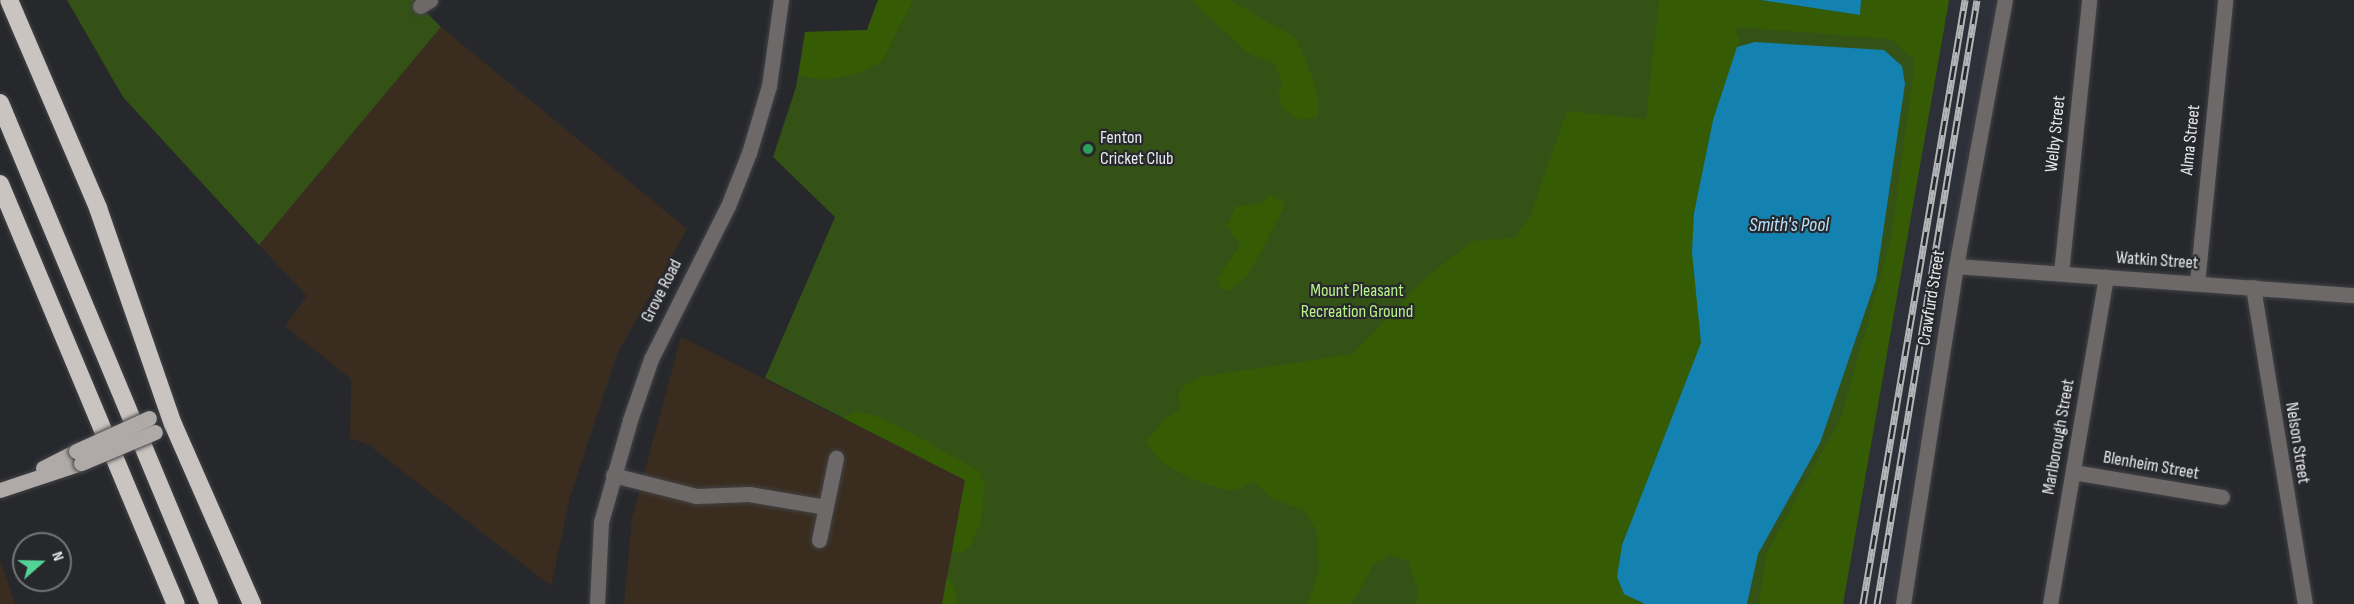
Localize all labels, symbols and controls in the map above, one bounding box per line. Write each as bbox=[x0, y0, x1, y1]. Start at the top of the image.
street label: Welby Street bbox=[2041, 95, 2071, 173]
street label: Alma Street bbox=[2177, 104, 2205, 176]
place label: Fenton Cricket Club bbox=[1100, 128, 1174, 170]
marker: Fenton Cricket Club bbox=[1081, 142, 1095, 156]
water label: Smith's Pool bbox=[1749, 213, 1829, 237]
street label: Watkin Street bbox=[2115, 247, 2199, 275]
street label: Crawfurd Street bbox=[1914, 249, 1950, 347]
street label: Grove Road bbox=[637, 256, 687, 326]
park label: Mount Pleasant Recreation Ground bbox=[1301, 281, 1413, 324]
street label: Marlborough Street bbox=[2038, 378, 2080, 496]
street label: Nelson Street bbox=[2280, 401, 2314, 485]
street label: Blenheim Street bbox=[2101, 447, 2201, 485]
north arrow bbox=[12, 532, 72, 592]
text: N bbox=[47, 549, 68, 564]

